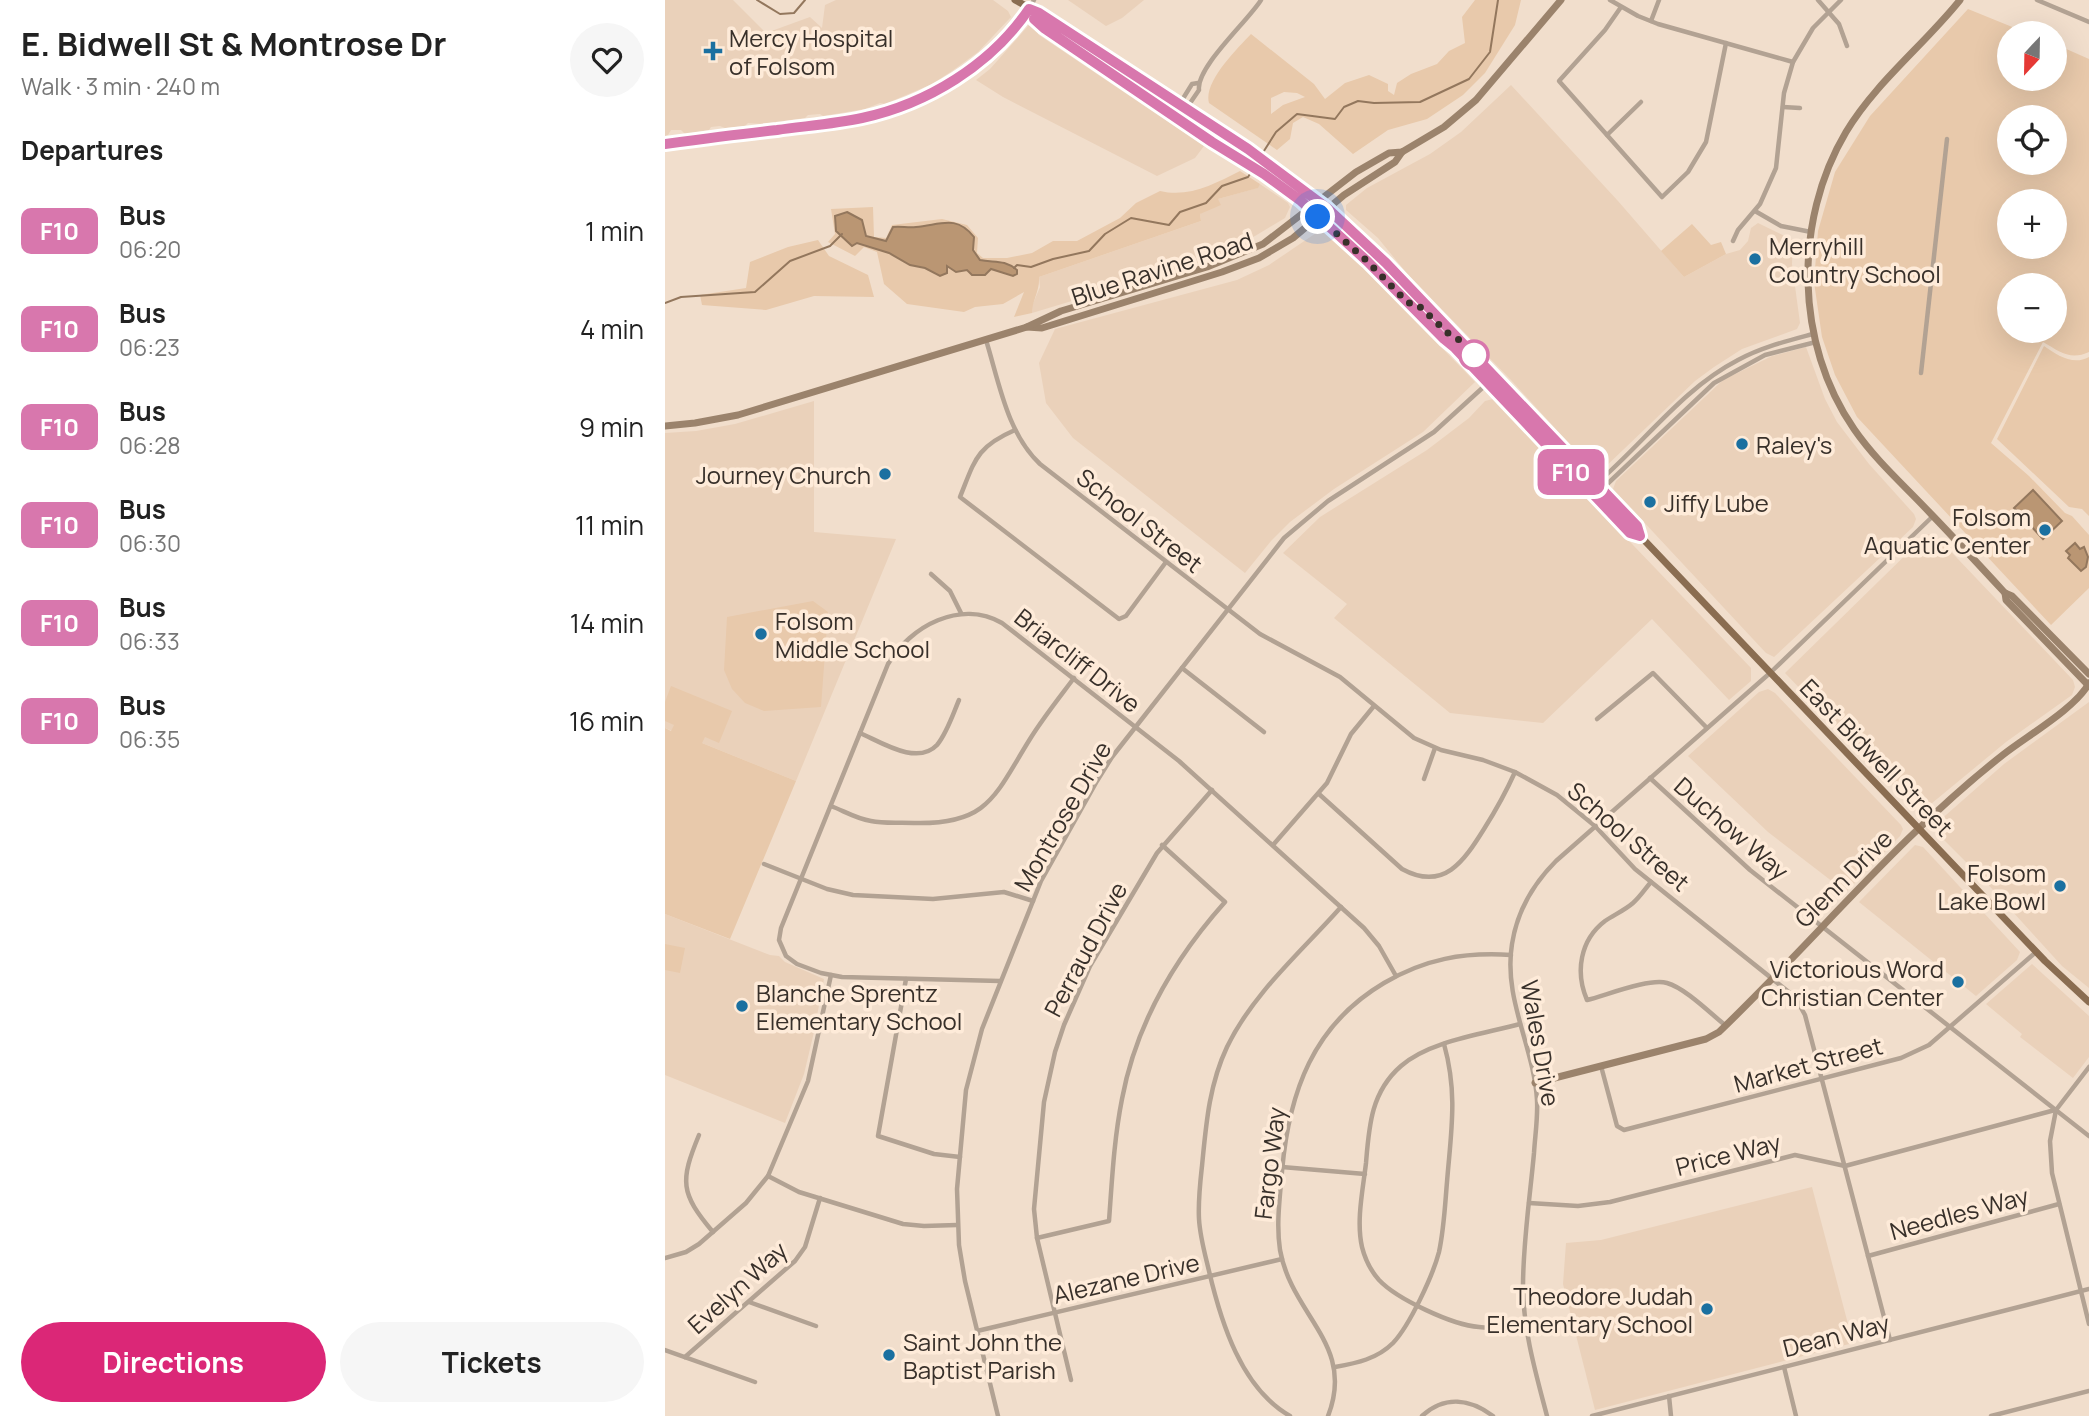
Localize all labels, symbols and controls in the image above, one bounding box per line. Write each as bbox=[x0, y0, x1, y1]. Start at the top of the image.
text: E. Bidwell St & Montrose Dr bbox=[21, 21, 446, 66]
place label: Mercy Hospital of Folsom bbox=[729, 21, 893, 82]
north arrow bbox=[1997, 21, 2067, 91]
map controls bbox=[1997, 21, 2067, 343]
button: heart bbox=[570, 23, 644, 97]
marker: Mercy Hospital of Folsom bbox=[703, 41, 723, 61]
text: Walk · 3 min · 240 m bbox=[21, 70, 220, 102]
button: locate bbox=[1997, 105, 2067, 175]
text: Departures bbox=[21, 132, 163, 168]
button: + bbox=[1997, 189, 2067, 259]
text: Bus bbox=[119, 197, 166, 233]
your location bbox=[1300, 199, 1335, 234]
text: 1 min bbox=[585, 213, 644, 249]
text: F10 bbox=[40, 214, 79, 247]
street label: Blue Ravine Road bbox=[1067, 223, 1257, 313]
place label: Merryhill Country School bbox=[1769, 229, 1941, 290]
text: 06:20 bbox=[119, 233, 181, 265]
marker: Merryhill Country School bbox=[1747, 251, 1763, 267]
button: − bbox=[1997, 273, 2067, 343]
text: Bus bbox=[119, 295, 166, 331]
text: 4 min bbox=[580, 311, 644, 347]
text: F10 bbox=[40, 312, 79, 345]
text: 06:23 bbox=[119, 331, 180, 363]
unlabelled marker bbox=[1459, 340, 1489, 370]
text: Bus bbox=[119, 393, 166, 429]
text: 9 min bbox=[579, 409, 644, 445]
text: F10 bbox=[40, 410, 79, 443]
place label: Raley's bbox=[1756, 428, 1832, 461]
text: 06:28 bbox=[119, 429, 181, 461]
marker: Raley's bbox=[1734, 436, 1750, 452]
line badge: F10 bbox=[1531, 449, 1611, 495]
text: F10 bbox=[1552, 455, 1590, 488]
place label: Journey Church bbox=[696, 458, 871, 491]
street label: School Street bbox=[1070, 460, 1210, 580]
marker: Journey Church bbox=[877, 466, 893, 482]
place label: Jiffy Lube bbox=[1664, 486, 1769, 519]
text: Bus bbox=[119, 491, 166, 527]
marker: Jiffy Lube bbox=[1642, 494, 1658, 510]
place label: Folsom Aquatic Center bbox=[1864, 500, 2031, 561]
text: 11 min bbox=[575, 507, 644, 543]
text: F10 bbox=[40, 508, 79, 541]
marker: Folsom Aquatic Center bbox=[2037, 522, 2053, 538]
text: 06:30 bbox=[119, 527, 181, 559]
text: Bus bbox=[119, 589, 166, 625]
street label: Briarcliff Drive bbox=[1008, 600, 1148, 720]
place label: Folsom Middle School bbox=[775, 604, 930, 665]
text: 14 min bbox=[570, 605, 644, 641]
text: F10 bbox=[40, 606, 79, 639]
text: 06:33 bbox=[119, 625, 180, 657]
marker: Folsom Middle School bbox=[753, 626, 769, 642]
street label: East Bidwell Street bbox=[1793, 671, 1961, 843]
text: Bus bbox=[119, 687, 166, 723]
text: 16 min bbox=[569, 703, 644, 739]
text: F10 bbox=[40, 704, 79, 737]
text: 06:35 bbox=[119, 723, 180, 755]
street label: Montrose Drive bbox=[1006, 735, 1118, 897]
street label: Duchow Way bbox=[1668, 769, 1796, 887]
street label: School Street bbox=[1561, 774, 1697, 898]
street label: Glenn Drive bbox=[1787, 822, 1899, 934]
place label: Folsom Lake Bowl bbox=[1937, 856, 2046, 917]
street label: Perraud Drive bbox=[1036, 876, 1134, 1022]
marker: Folsom Lake Bowl bbox=[2052, 878, 2068, 894]
place label: Victorious Word Christian Center bbox=[1761, 952, 1944, 1013]
marker: Victorious Word Christian Center bbox=[1950, 974, 1966, 990]
place label: Blanche Sprentz Elementary School bbox=[756, 976, 962, 1037]
street label: Wales Drive bbox=[1514, 977, 1568, 1109]
marker: Blanche Sprentz Elementary School bbox=[734, 998, 750, 1014]
street label: Market Street bbox=[1730, 1028, 1886, 1100]
street label: Fargo Way bbox=[1246, 1105, 1292, 1221]
street label: Price Way bbox=[1672, 1125, 1784, 1183]
street label: Needles Way bbox=[1886, 1179, 2032, 1247]
street label: Evelyn Way bbox=[680, 1233, 794, 1341]
street label: Alezane Drive bbox=[1050, 1245, 1202, 1311]
place label: Theodore Judah Elementary School bbox=[1487, 1279, 1693, 1340]
marker: Theodore Judah Elementary School bbox=[1699, 1301, 1715, 1317]
street label: Dean Way bbox=[1779, 1306, 1893, 1364]
button: Directions bbox=[21, 1322, 326, 1402]
button: Tickets bbox=[340, 1322, 644, 1402]
place label: Saint John the Baptist Parish bbox=[903, 1325, 1062, 1386]
marker: Saint John the Baptist Parish bbox=[881, 1347, 897, 1363]

